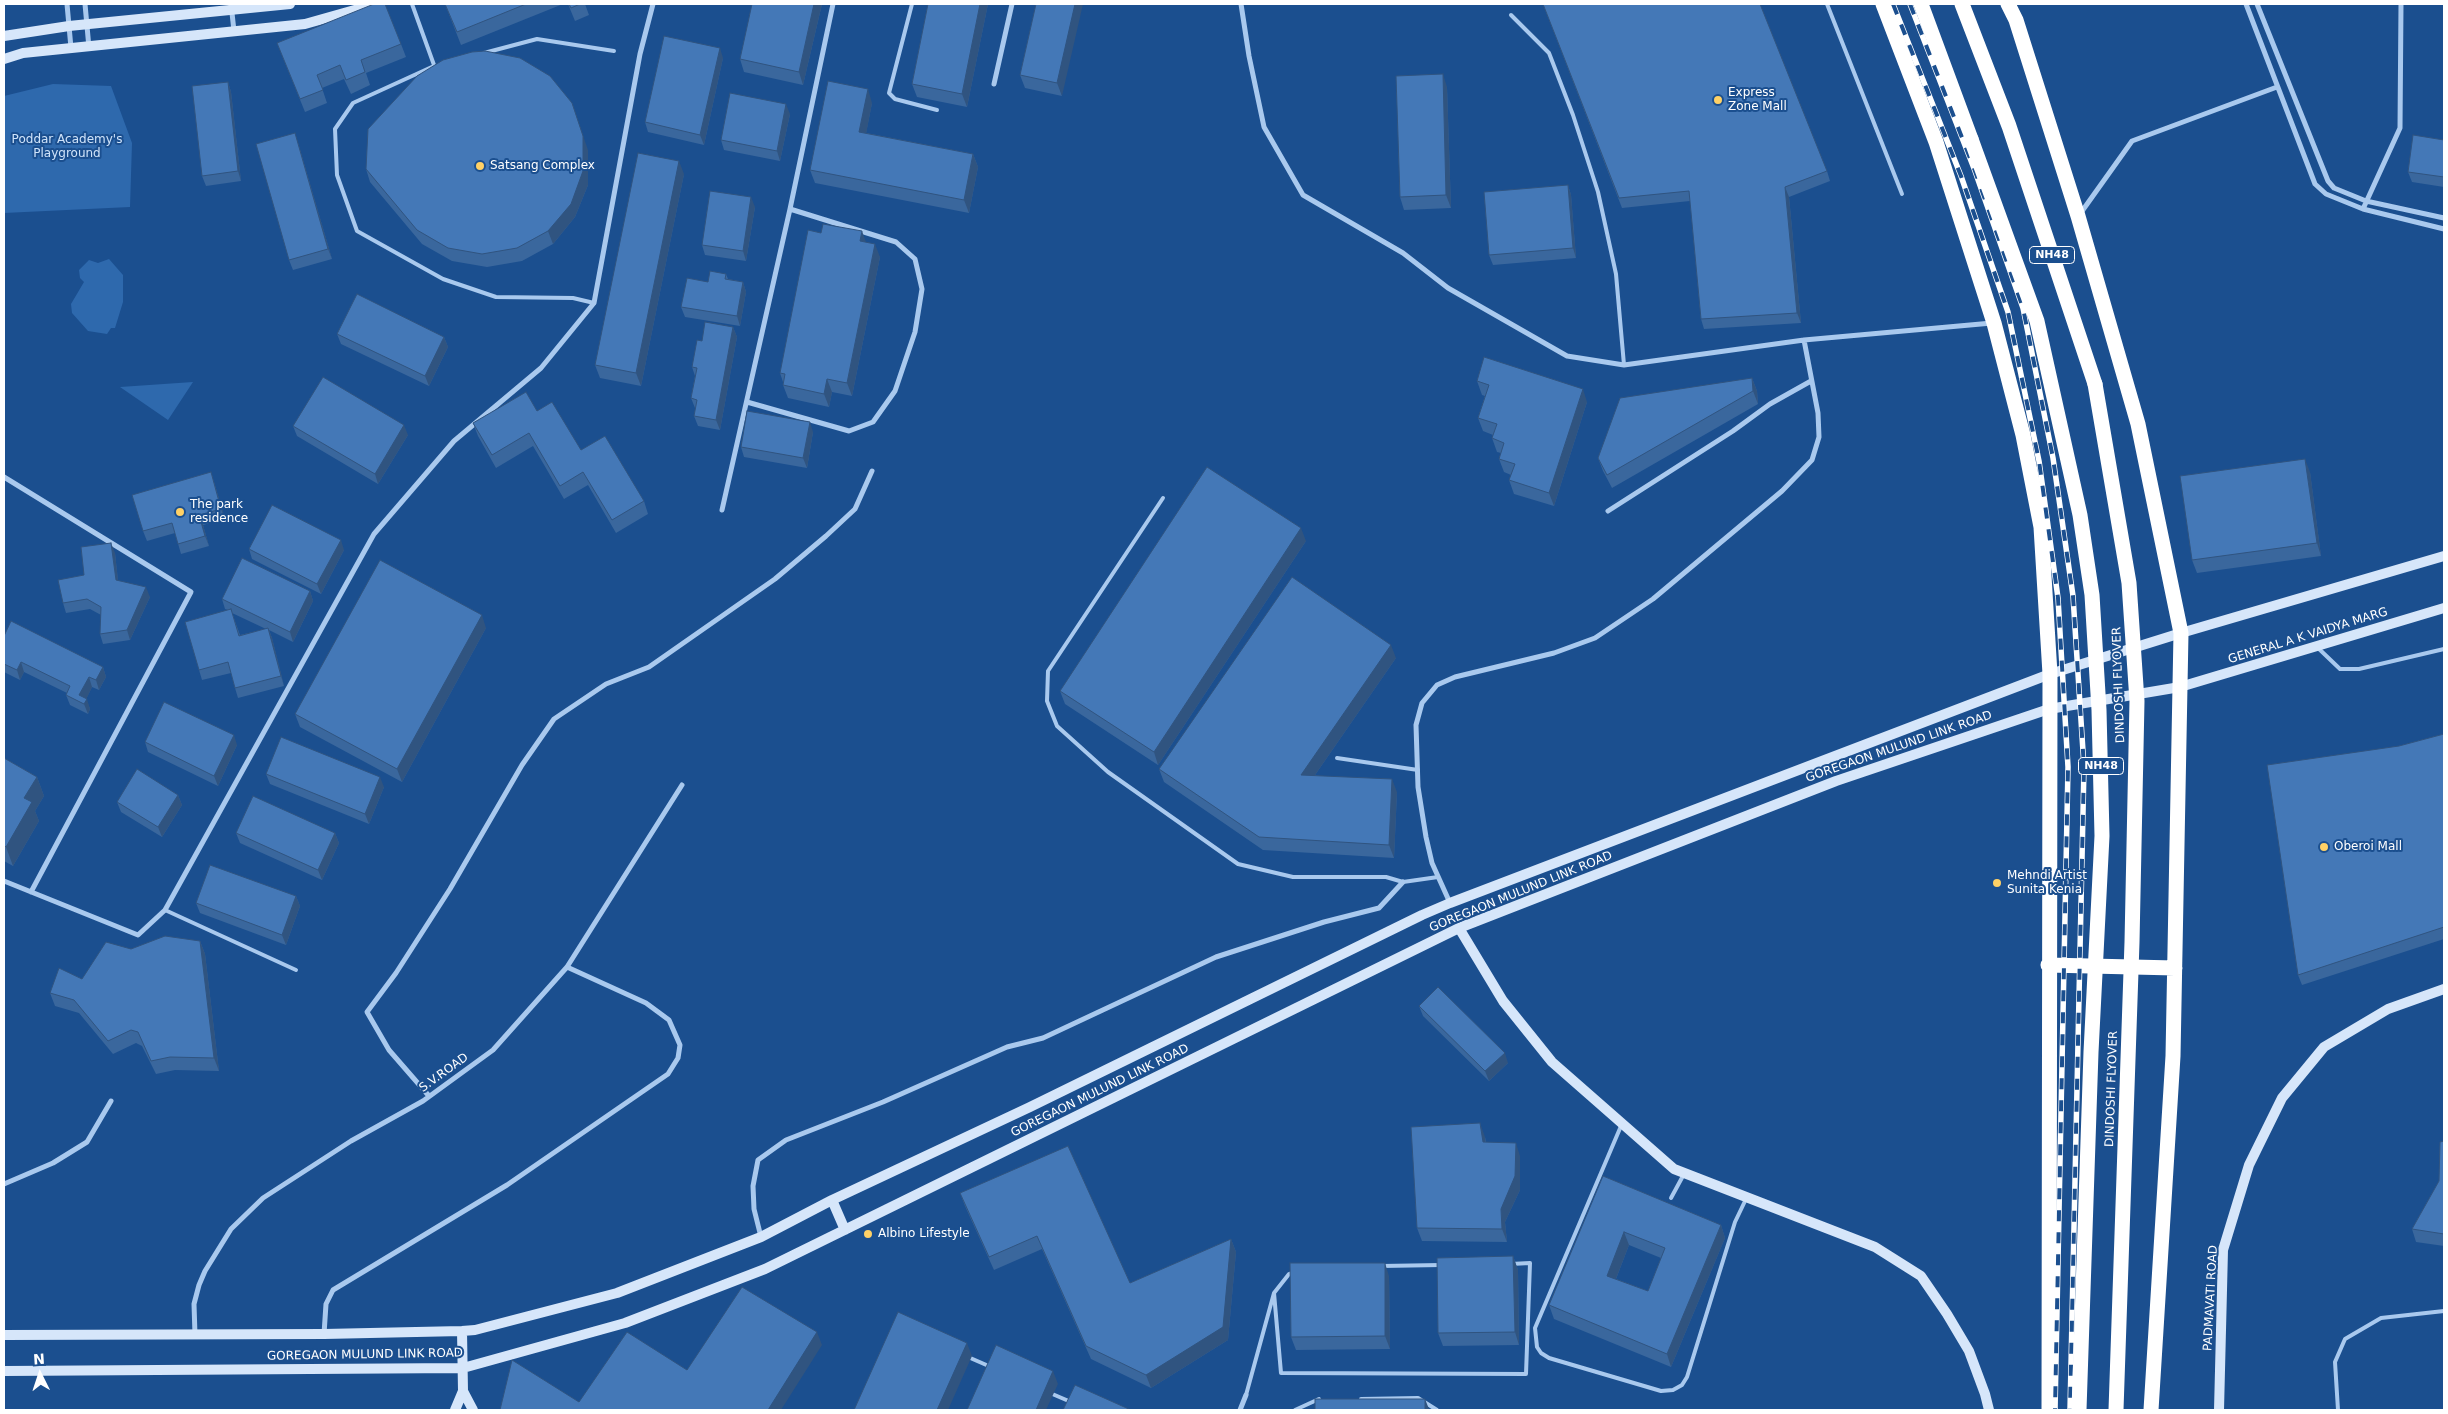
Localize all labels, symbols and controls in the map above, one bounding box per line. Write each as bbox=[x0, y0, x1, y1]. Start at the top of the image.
place label: Express Zone Mall bbox=[1728, 86, 1787, 114]
marker: Express Zone Mall bbox=[1712, 94, 1724, 106]
park label: Poddar Academy's Playground bbox=[12, 133, 122, 161]
place label: Satsang Complex bbox=[490, 159, 595, 173]
marker: Satsang Complex bbox=[474, 160, 486, 172]
road number: NH48 bbox=[2030, 246, 2074, 264]
place label: The park residence bbox=[190, 498, 248, 526]
marker: The park residence bbox=[174, 506, 186, 518]
street label: GENERAL A K VAIDYA MARG bbox=[2226, 605, 2390, 667]
street label: DINDOSHI FLYOVER bbox=[2110, 627, 2128, 743]
street label: GOREGAON MULUND LINK ROAD bbox=[1804, 708, 1994, 786]
road number: NH48 bbox=[2078, 758, 2124, 774]
place label: Oberoi Mall bbox=[2334, 840, 2402, 854]
marker: Oberoi Mall bbox=[2318, 841, 2330, 853]
street label: GOREGAON MULUND LINK ROAD bbox=[1427, 849, 1615, 935]
place label: Mehndi Artist Sunita Kenia bbox=[2007, 869, 2087, 897]
marker: Mehndi Artist Sunita Kenia bbox=[1991, 877, 2003, 889]
street label: DINDOSHI FLYOVER bbox=[2103, 1031, 2121, 1147]
street label: GOREGAON MULUND LINK ROAD bbox=[1009, 1042, 1191, 1140]
street label: S.V.ROAD bbox=[417, 1050, 471, 1096]
place label: Albino Lifestyle bbox=[878, 1227, 970, 1241]
marker: Albino Lifestyle bbox=[862, 1228, 874, 1240]
street label: PADMAVATI ROAD bbox=[2201, 1245, 2221, 1351]
street label: GOREGAON MULUND LINK ROAD bbox=[267, 1346, 463, 1364]
north arrow bbox=[15, 1349, 65, 1399]
text: N bbox=[33, 1351, 45, 1367]

